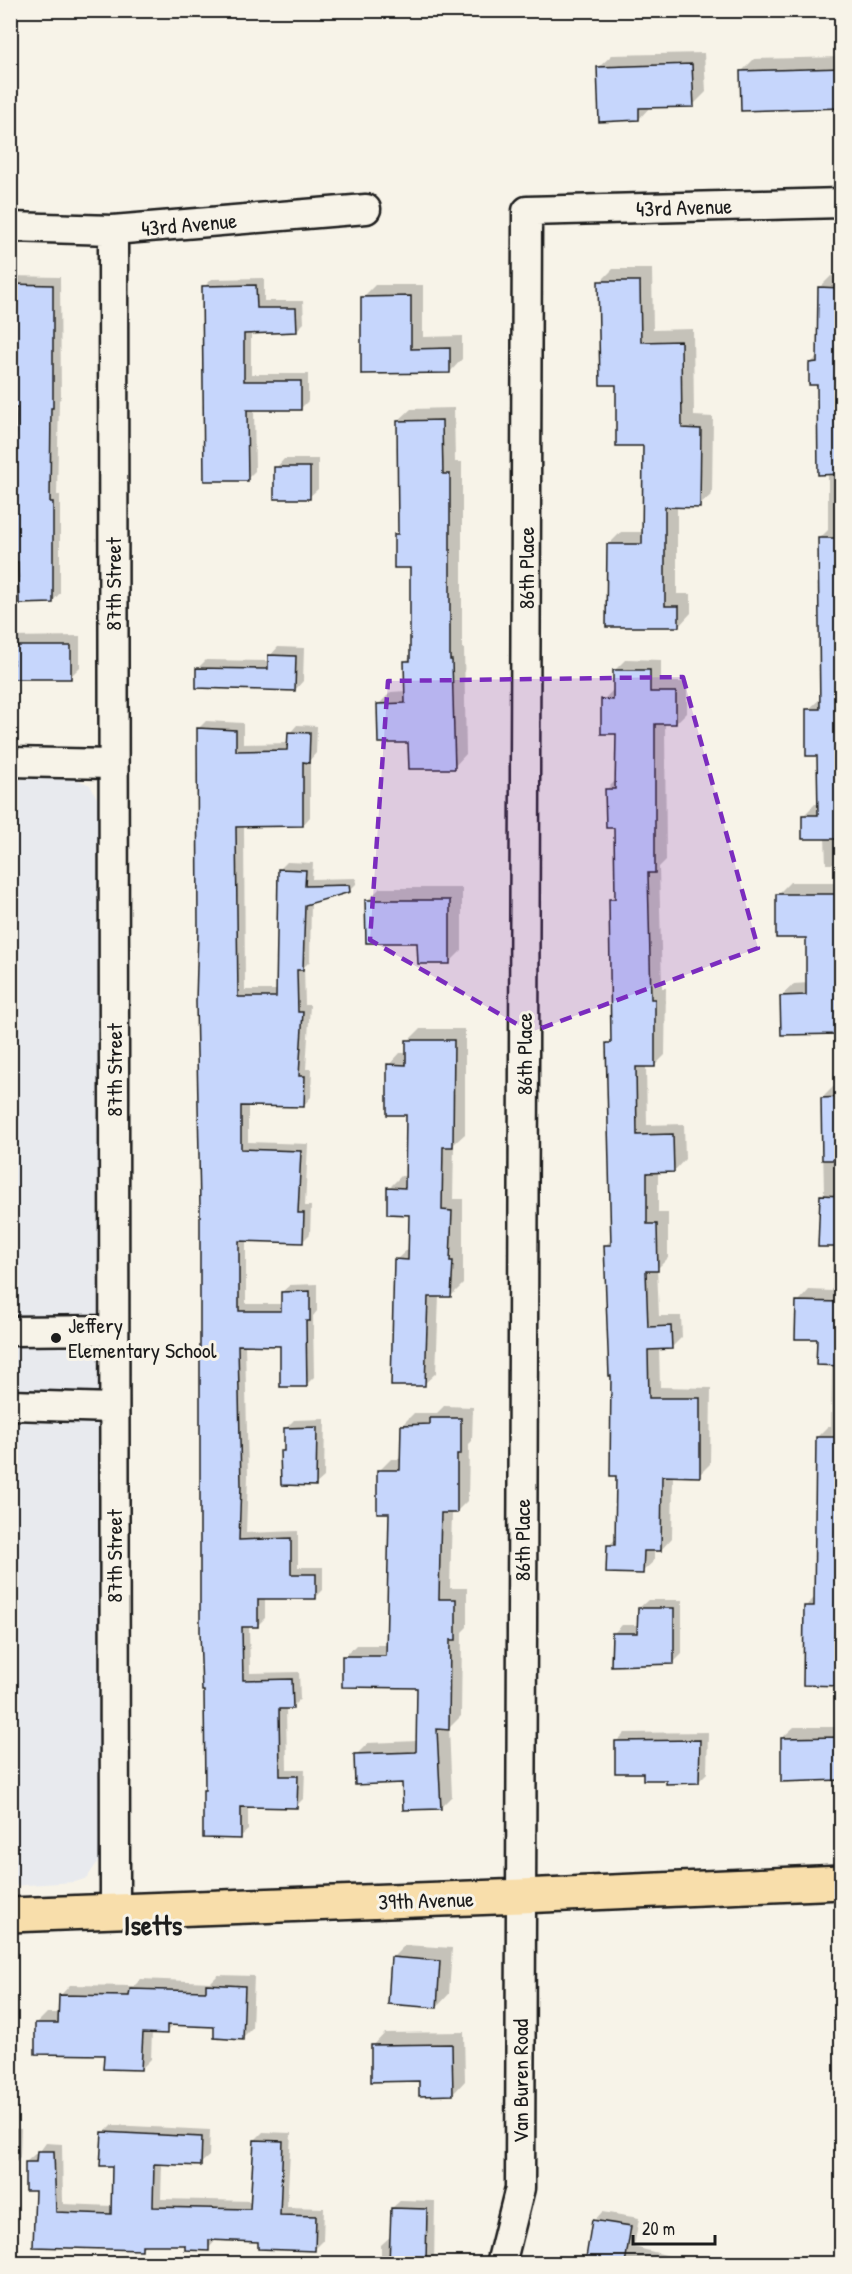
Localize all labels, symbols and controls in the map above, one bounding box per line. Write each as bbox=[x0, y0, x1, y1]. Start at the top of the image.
street label: 43rd Avenue bbox=[635, 190, 733, 224]
street label: 43rd Avenue bbox=[140, 205, 238, 243]
street label: 86th Place bbox=[511, 526, 541, 609]
street label: 87th Street bbox=[98, 537, 128, 631]
street label: 86th Place bbox=[509, 1012, 539, 1095]
street label: 87th Street bbox=[99, 1023, 129, 1117]
place label: Jeffery Elementary School bbox=[68, 1310, 217, 1365]
marker: Jeffery Elementary School bbox=[49, 1331, 63, 1345]
street label: 86th Place bbox=[507, 1498, 537, 1581]
street label: 87th Street bbox=[99, 1509, 129, 1603]
street label: 39th Avenue bbox=[378, 1883, 475, 1917]
district label: Isetts bbox=[124, 1906, 182, 1944]
street label: Van Buren Road bbox=[505, 2018, 535, 2143]
scale bar bbox=[633, 2208, 716, 2246]
text: 20 m bbox=[642, 2216, 675, 2241]

